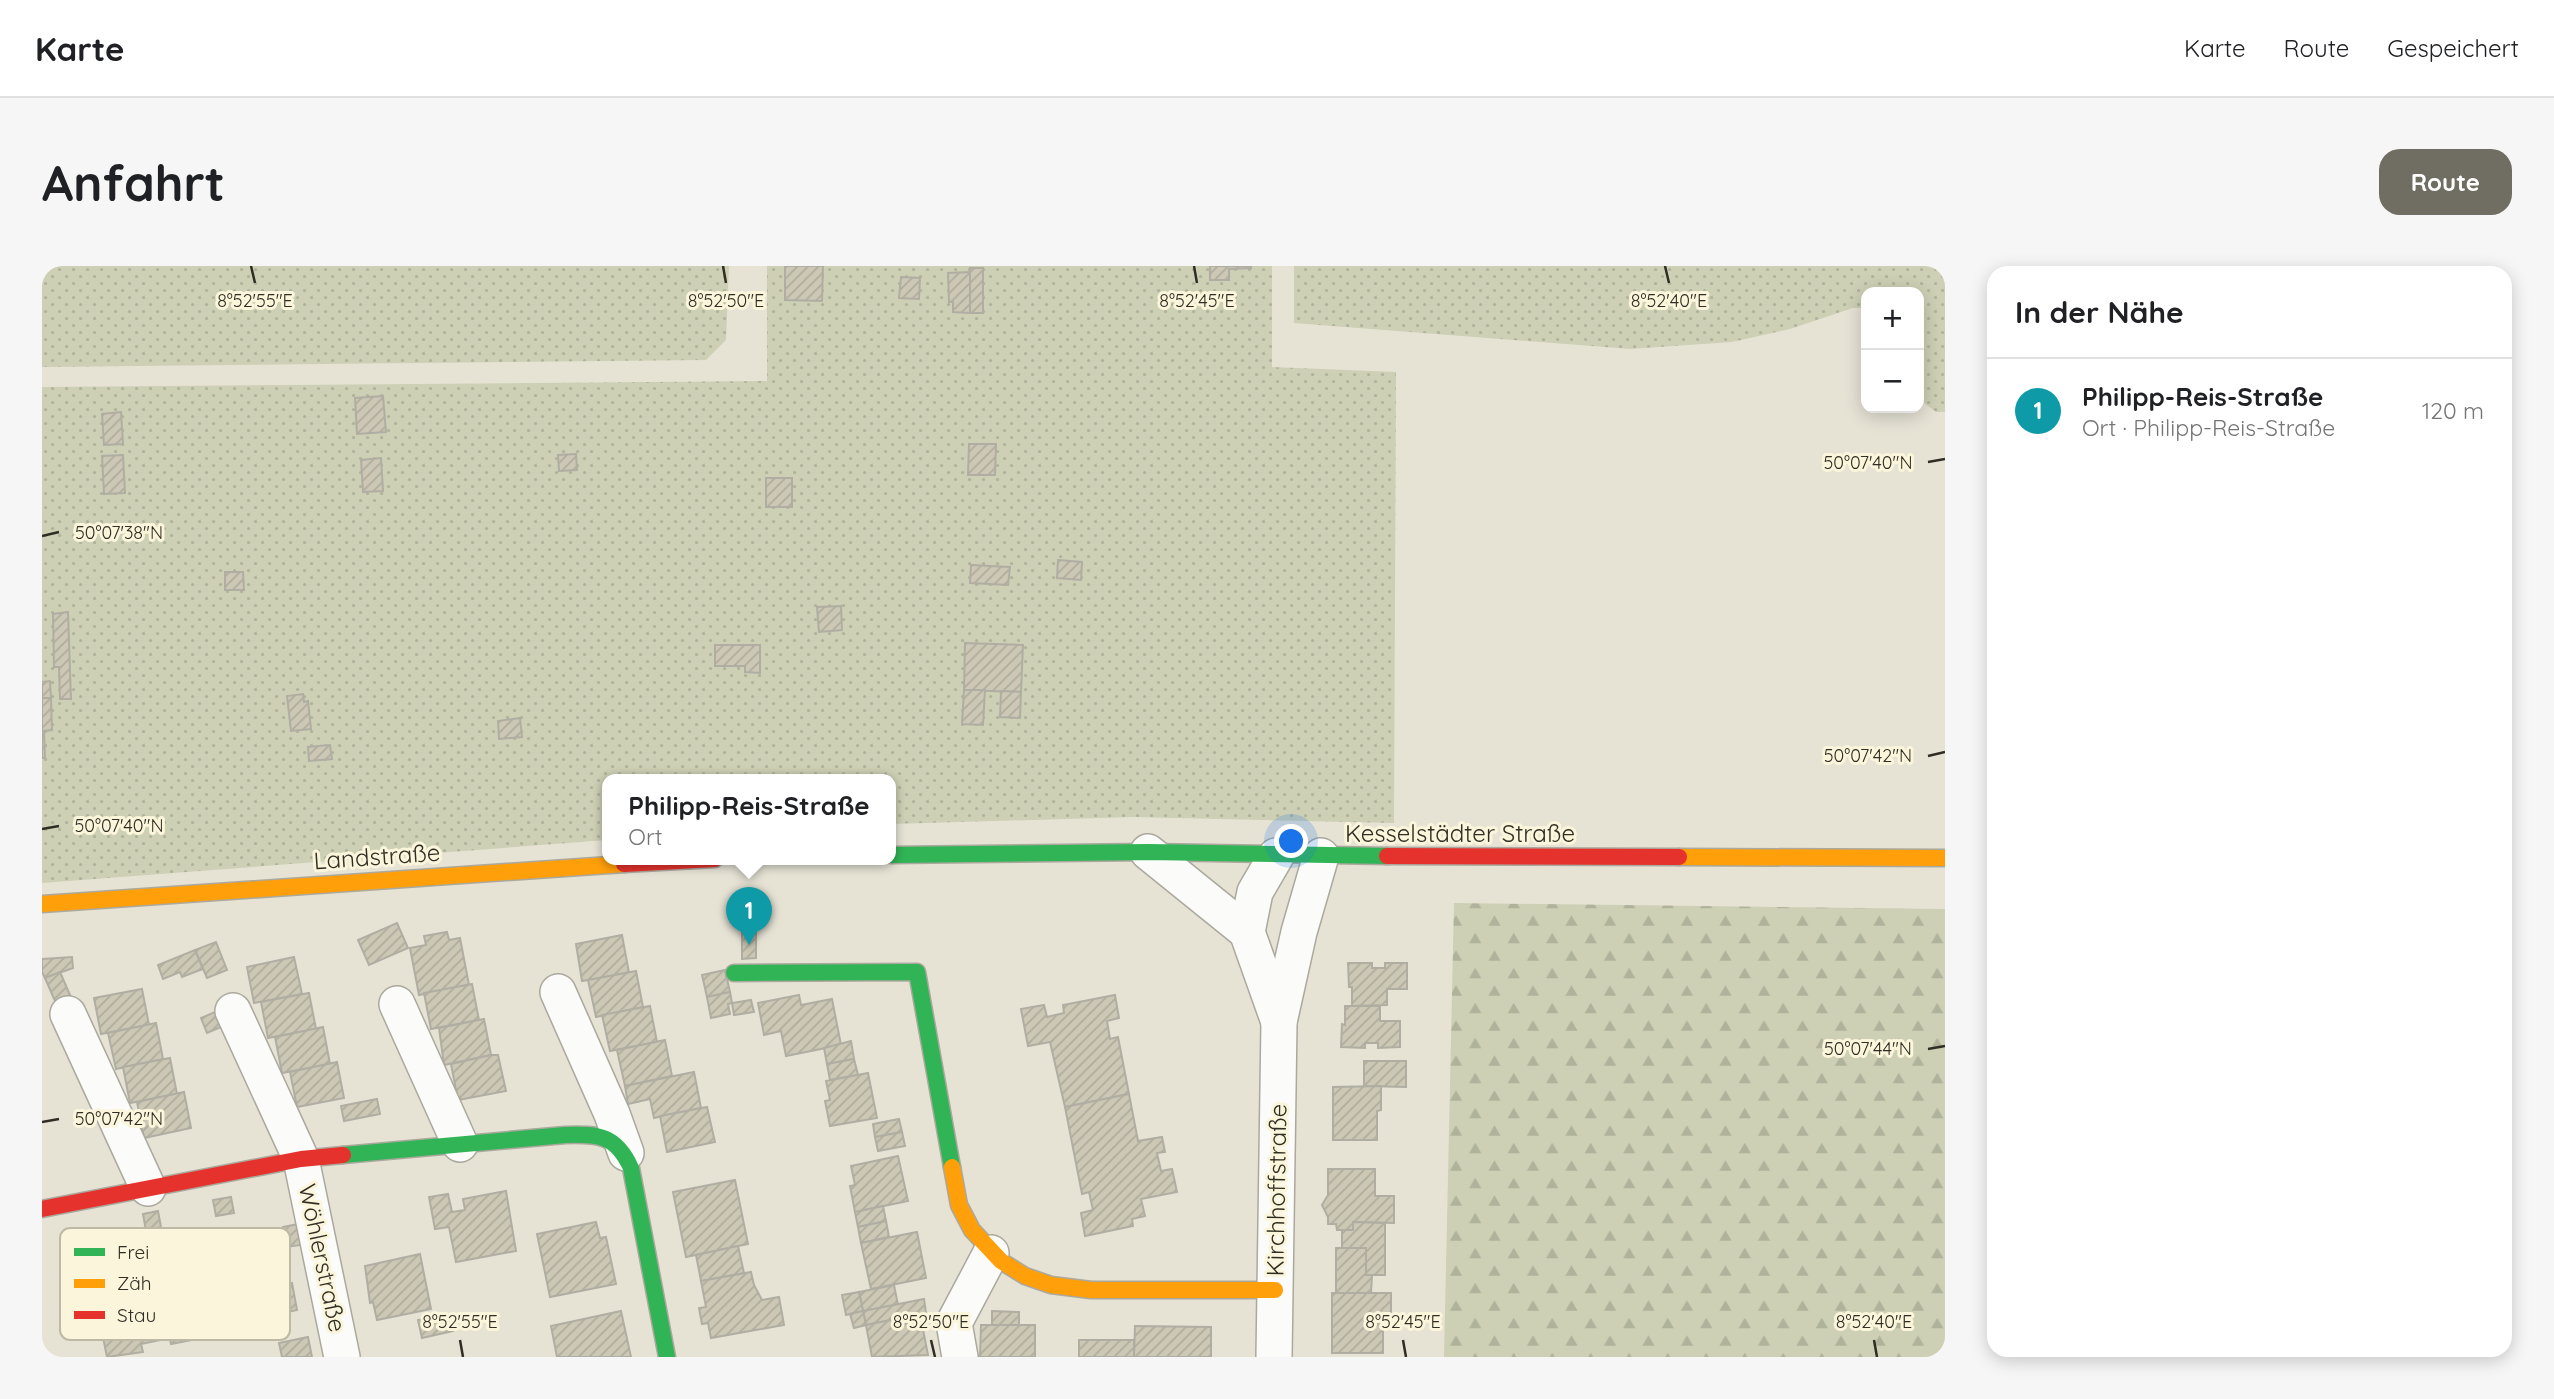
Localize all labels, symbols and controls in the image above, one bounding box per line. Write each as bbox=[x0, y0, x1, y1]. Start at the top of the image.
text: Karte bbox=[35, 28, 124, 69]
text: Karte bbox=[2184, 33, 2246, 63]
text: Route bbox=[2284, 33, 2349, 63]
text: Gespeichert bbox=[2387, 33, 2519, 63]
button: Route bbox=[2379, 149, 2512, 215]
text: Anfahrt bbox=[42, 152, 225, 213]
map controls bbox=[1861, 287, 1924, 413]
button: + bbox=[1861, 287, 1924, 350]
text: 8°52'55"E bbox=[217, 289, 293, 312]
text: 8°52'50"E bbox=[688, 289, 764, 312]
text: 8°52'45"E bbox=[1159, 289, 1235, 312]
text: 8°52'40"E bbox=[1631, 289, 1707, 312]
text: In der Nähe bbox=[2015, 293, 2184, 331]
button: − bbox=[1861, 350, 1924, 413]
text: Philipp-Reis-Straße bbox=[2082, 380, 2323, 413]
text: 1 bbox=[2034, 396, 2042, 425]
text: 120 m bbox=[2422, 396, 2484, 425]
text: Ort · Philipp-Reis-Straße bbox=[2082, 413, 2335, 442]
text: 50°07'40"N bbox=[1823, 451, 1913, 474]
text: 50°07'38"N bbox=[75, 521, 163, 544]
text: 50°07'42"N bbox=[1824, 744, 1912, 767]
popup bbox=[602, 774, 896, 865]
text: Philipp-Reis-Straße bbox=[628, 789, 870, 822]
text: 50°07'40"N bbox=[74, 814, 164, 837]
street label: Kesselstädter Straße bbox=[1345, 818, 1575, 848]
text: Ort bbox=[628, 822, 663, 851]
your location bbox=[1274, 824, 1308, 858]
street label: Landstraße bbox=[313, 837, 441, 875]
pin: 1 bbox=[726, 887, 772, 945]
text: 50°07'44"N bbox=[1824, 1037, 1912, 1060]
street label: Kirchhoffstraße bbox=[1259, 1103, 1293, 1276]
text: 50°07'42"N bbox=[75, 1107, 163, 1130]
street label: Wöhlerstraße bbox=[293, 1181, 353, 1334]
legend bbox=[60, 1228, 290, 1340]
text: Frei bbox=[117, 1240, 149, 1264]
text: Zäh bbox=[117, 1271, 152, 1295]
text: Stau bbox=[117, 1303, 156, 1327]
text: 8°52'55"E bbox=[422, 1310, 498, 1333]
text: 8°52'50"E bbox=[893, 1310, 969, 1333]
text: 8°52'45"E bbox=[1365, 1310, 1441, 1333]
text: 8°52'40"E bbox=[1836, 1310, 1912, 1333]

